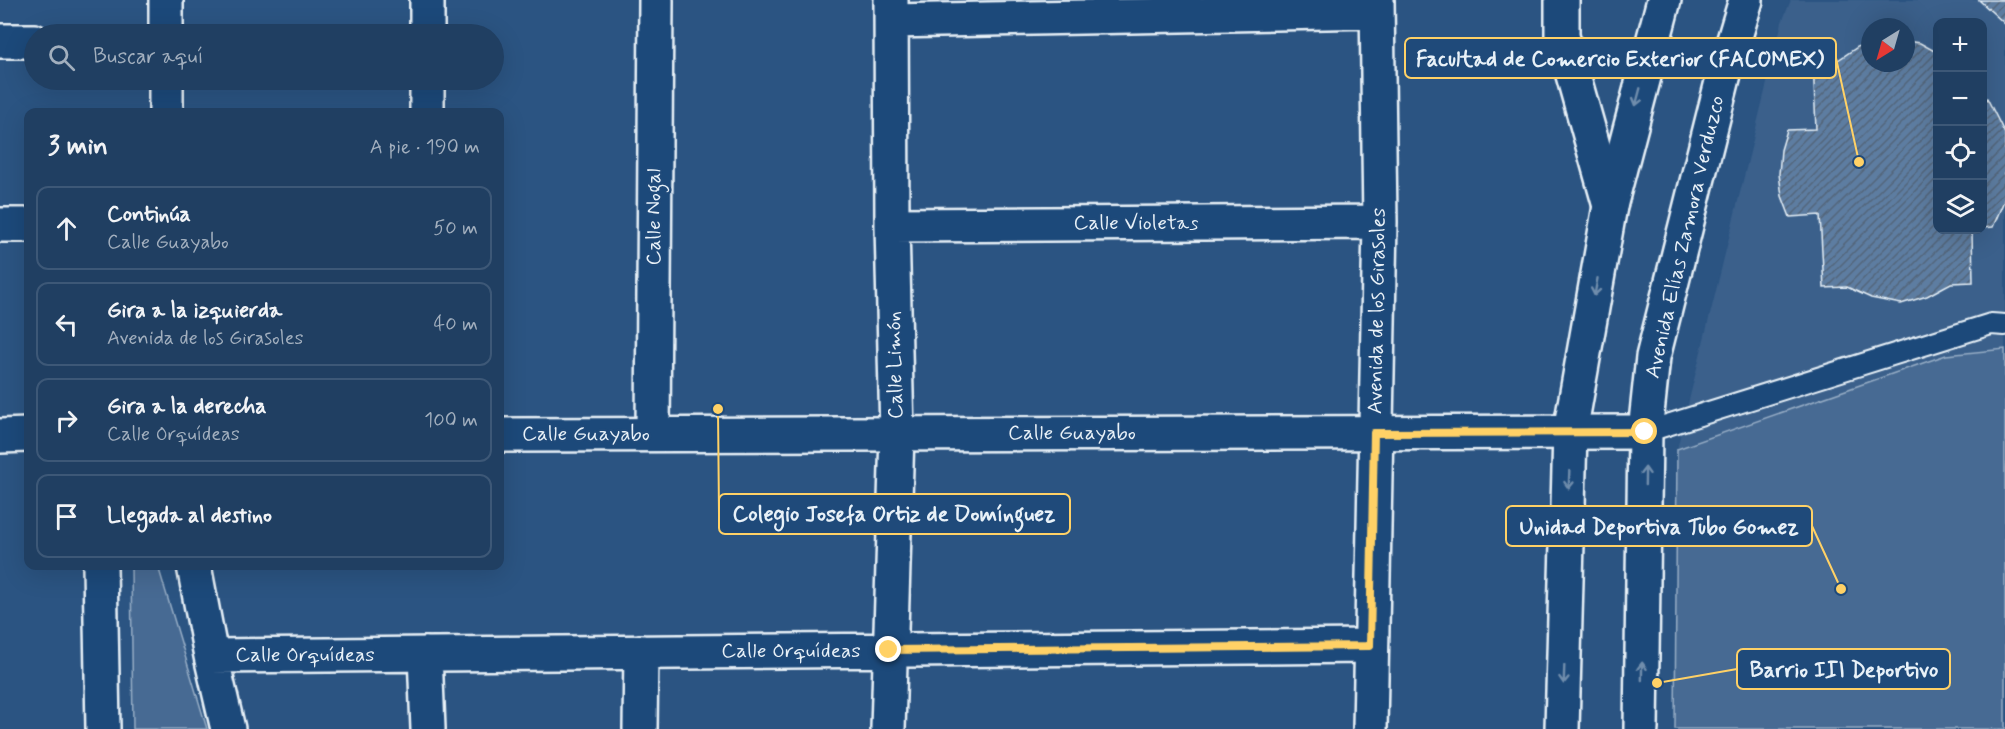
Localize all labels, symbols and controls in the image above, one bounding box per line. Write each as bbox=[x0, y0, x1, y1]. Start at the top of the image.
north arrow bbox=[1861, 18, 1915, 72]
map controls bbox=[1933, 18, 1987, 234]
button: + bbox=[1933, 18, 1987, 72]
search box bbox=[24, 24, 504, 90]
callout: Facultad de Comercio Exterior (FACOMEX) bbox=[1405, 38, 1836, 78]
icon: search bbox=[45, 41, 78, 74]
text: Buscar aquí bbox=[93, 43, 204, 71]
text: Facultad de Comercio Exterior (FACOMEX) bbox=[1416, 46, 1824, 74]
button: − bbox=[1933, 72, 1987, 126]
one-way arrow bbox=[1632, 87, 1644, 106]
street label: Avenida Elías Zamora Verduzco bbox=[1639, 93, 1731, 381]
button: locate bbox=[1933, 126, 1987, 180]
text: 3 min bbox=[48, 130, 108, 164]
text: A pie · 190 m bbox=[370, 134, 480, 161]
street label: Calle Nogal bbox=[640, 168, 670, 266]
button: layers bbox=[1933, 180, 1987, 234]
text: Continúa bbox=[107, 201, 191, 229]
street label: Avenida de los Girasoles bbox=[1361, 208, 1393, 414]
street label: Calle Violetas bbox=[1074, 209, 1198, 237]
icon: ahead bbox=[50, 212, 83, 245]
text: 50 m bbox=[433, 215, 478, 242]
text: Calle Guayabo bbox=[107, 229, 229, 256]
one-way arrow bbox=[1590, 277, 1601, 297]
text: Gira a la izquierda bbox=[107, 297, 282, 325]
icon: left bbox=[50, 308, 83, 341]
text: 40 m bbox=[434, 311, 478, 338]
street label: Calle Limón bbox=[880, 311, 910, 419]
text: Avenida de los Girasoles bbox=[107, 325, 304, 352]
text: Gira a la derecha bbox=[107, 393, 267, 421]
icon: right bbox=[50, 404, 83, 437]
text: 100 m bbox=[424, 407, 478, 434]
route start bbox=[1631, 418, 1657, 444]
street label: Calle Guayabo bbox=[1008, 419, 1136, 447]
street label: Calle Guayabo bbox=[522, 420, 650, 448]
text: Calle Orquídeas bbox=[107, 421, 240, 448]
one-way arrow bbox=[1639, 466, 1651, 486]
one-way arrow bbox=[1563, 470, 1575, 490]
callout: Colegio Josefa Ortiz de Domínguez bbox=[719, 494, 1070, 534]
icon: arrive bbox=[50, 500, 83, 533]
text: Colegio Josefa Ortiz de Domínguez bbox=[733, 501, 1055, 533]
text: Llegada al destino bbox=[107, 502, 272, 530]
callout: Unidad Deportiva Tubo Gomez bbox=[1506, 506, 1812, 546]
text: Unidad Deportiva Tubo Gomez bbox=[1519, 514, 1799, 542]
route end bbox=[875, 636, 901, 662]
street label: Calle Orquídeas bbox=[721, 637, 861, 665]
street label: Calle Orquídeas bbox=[235, 641, 375, 669]
callout: Barrio III Deportivo bbox=[1737, 649, 1950, 689]
text: Barrio III Deportivo bbox=[1750, 657, 1938, 685]
one-way arrow bbox=[1636, 661, 1648, 681]
one-way arrow bbox=[1558, 665, 1569, 685]

